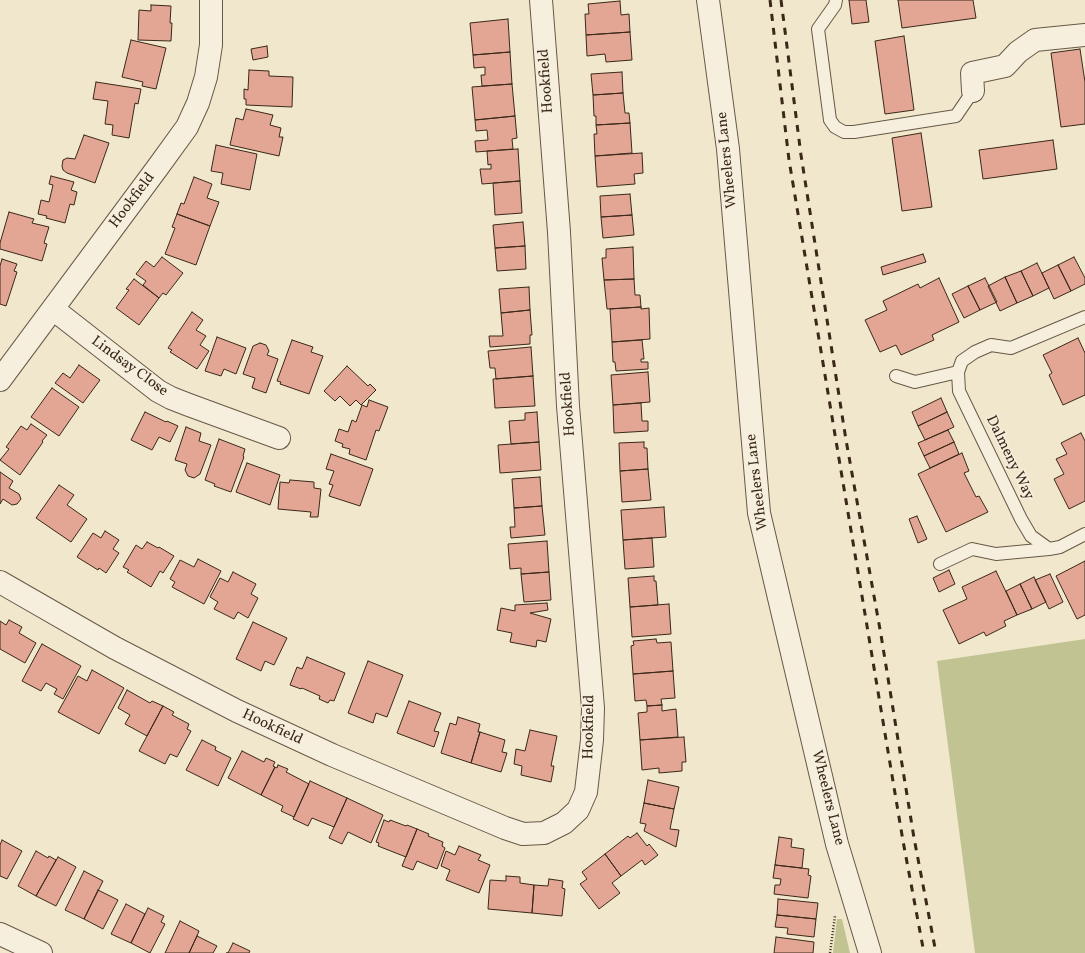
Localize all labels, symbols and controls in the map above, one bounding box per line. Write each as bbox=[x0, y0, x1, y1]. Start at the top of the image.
street label: Hookfield bbox=[536, 48, 558, 114]
street label: Wheelers Lane bbox=[714, 111, 742, 209]
street label: Hookfield bbox=[106, 170, 160, 232]
street label: Lindsay Close bbox=[87, 333, 171, 401]
street label: Hookfield bbox=[558, 371, 580, 437]
street label: Dalmeny Way bbox=[981, 413, 1037, 503]
street label: Wheelers Lane bbox=[743, 433, 773, 531]
street label: Hookfield bbox=[580, 694, 600, 760]
street label: Hookfield bbox=[239, 706, 305, 750]
street label: Wheelers Lane bbox=[806, 749, 848, 847]

